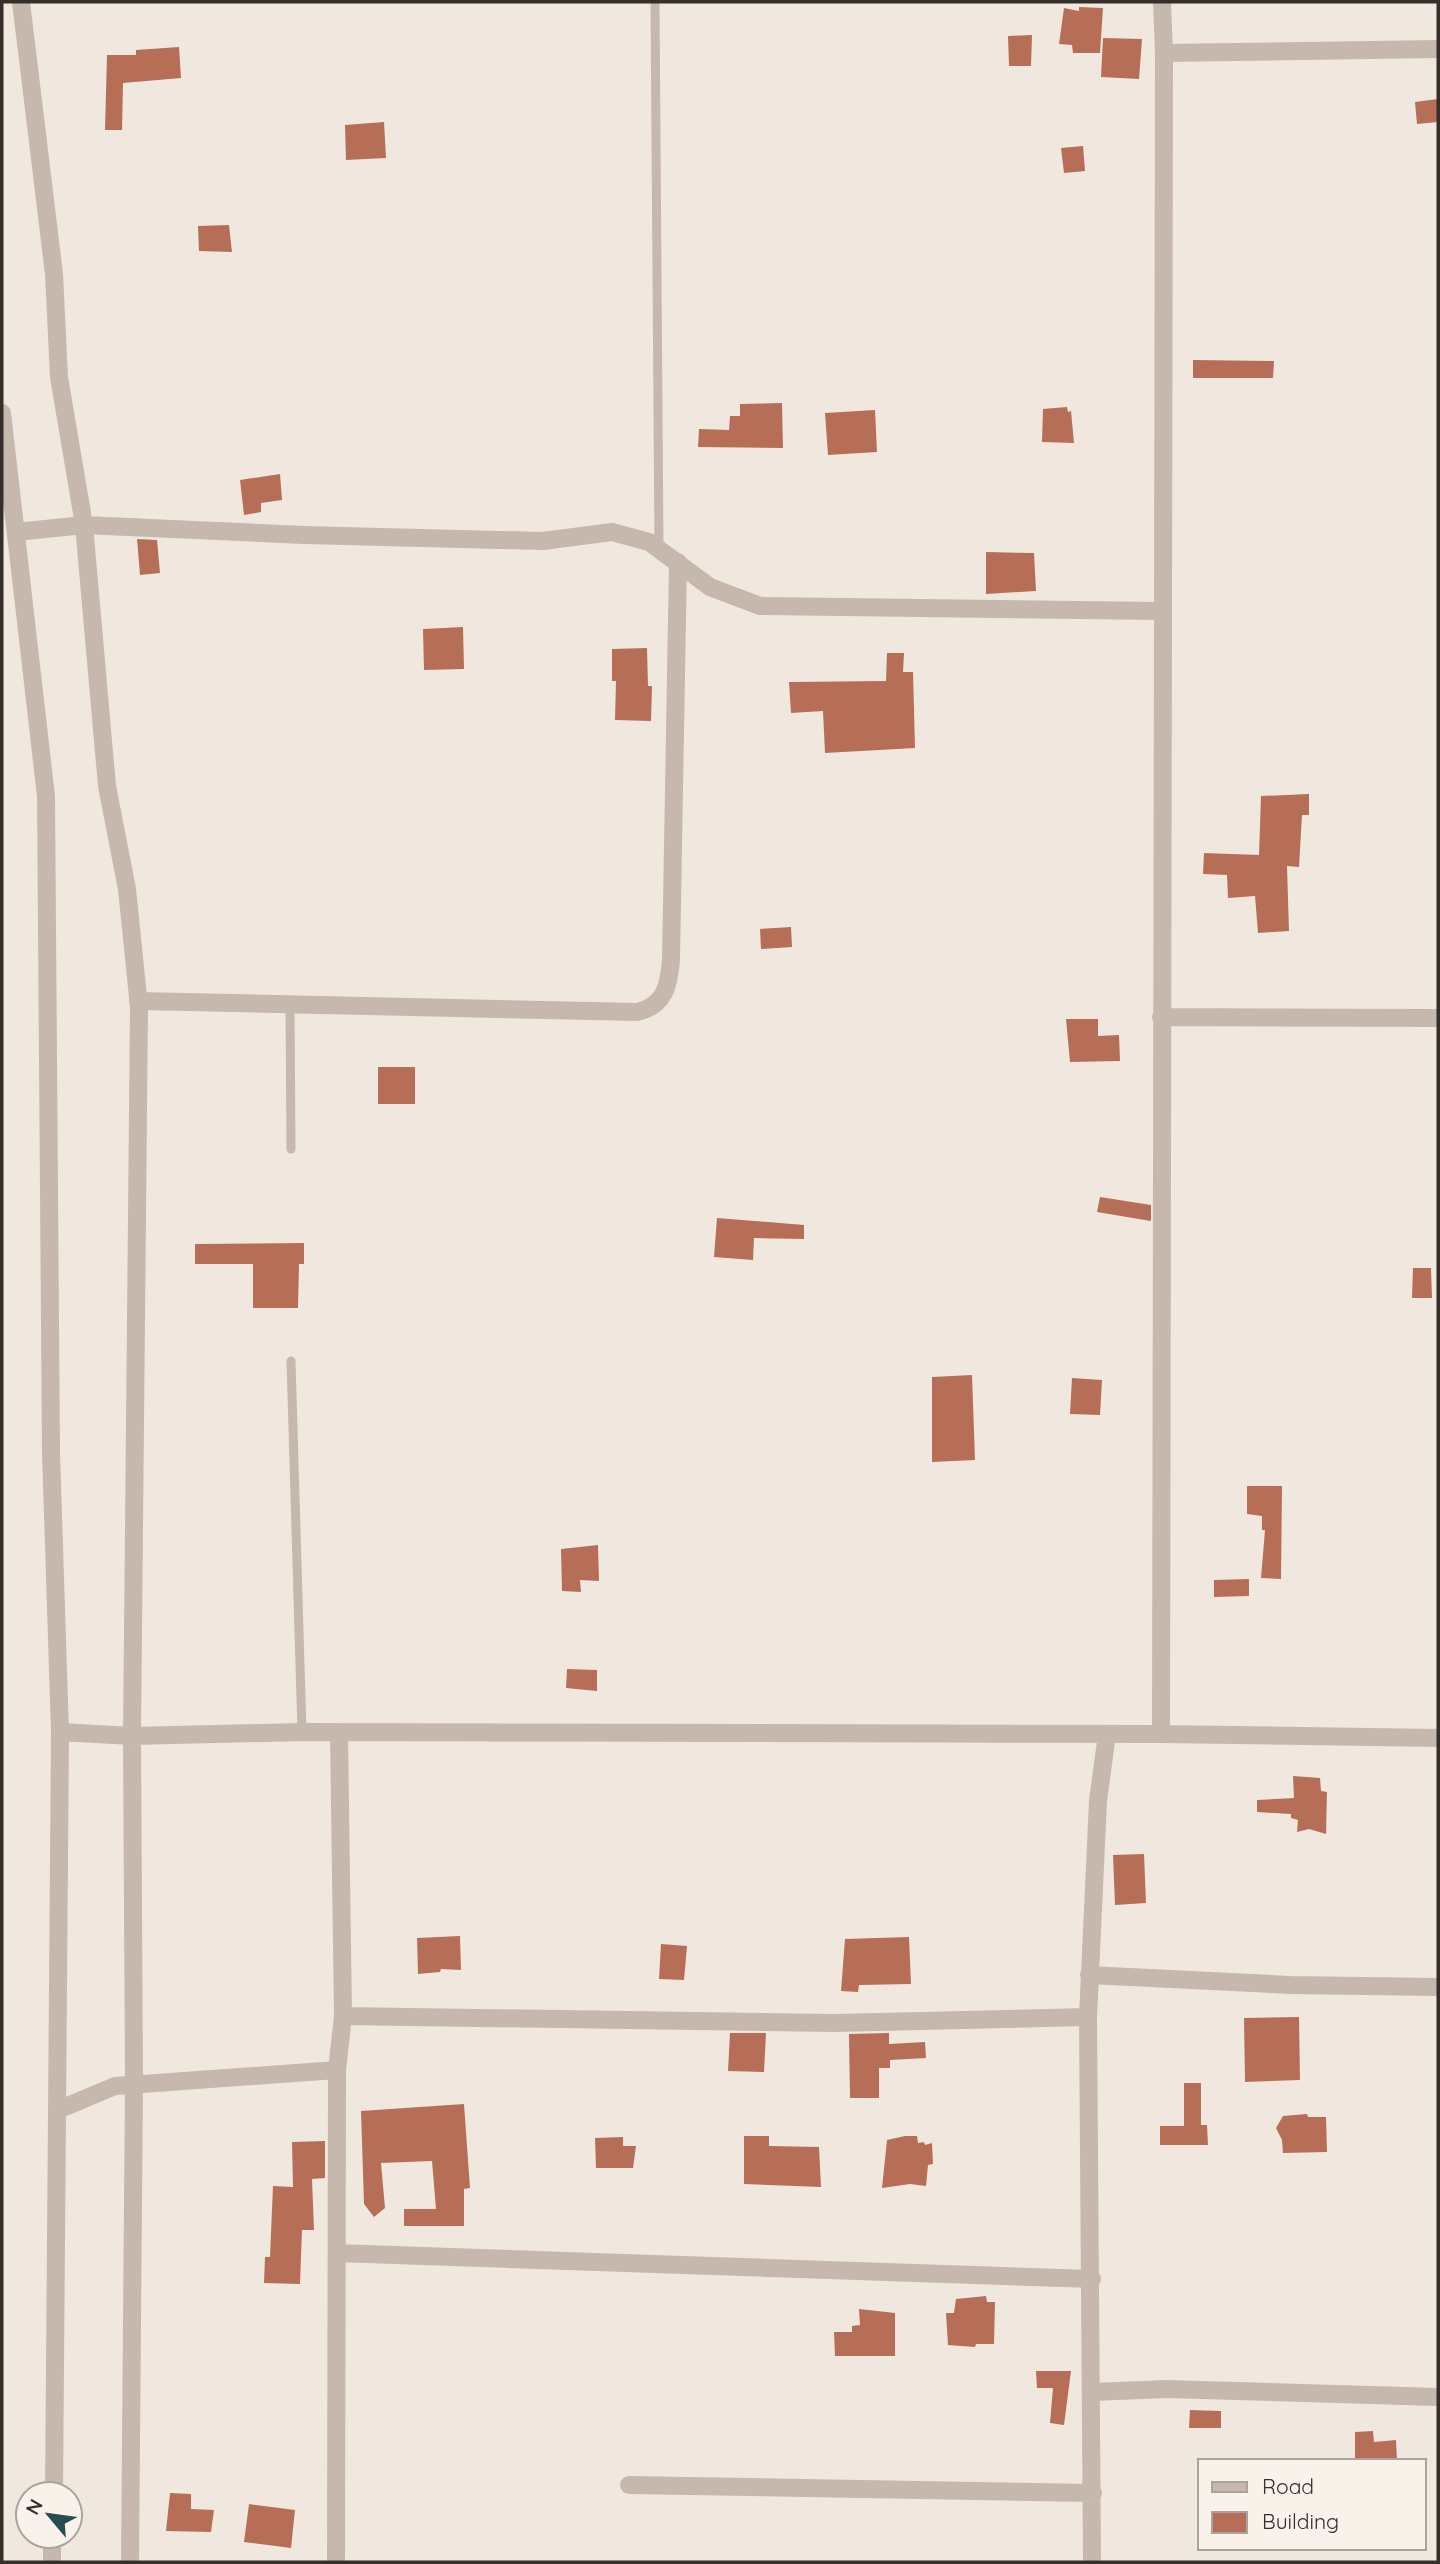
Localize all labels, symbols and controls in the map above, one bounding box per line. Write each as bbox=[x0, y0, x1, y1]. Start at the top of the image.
legend bbox=[1198, 2459, 1426, 2550]
text: Road bbox=[1262, 2473, 1314, 2499]
north arrow bbox=[14, 2480, 84, 2550]
text: N bbox=[20, 2495, 48, 2519]
text: Building bbox=[1262, 2508, 1339, 2534]

